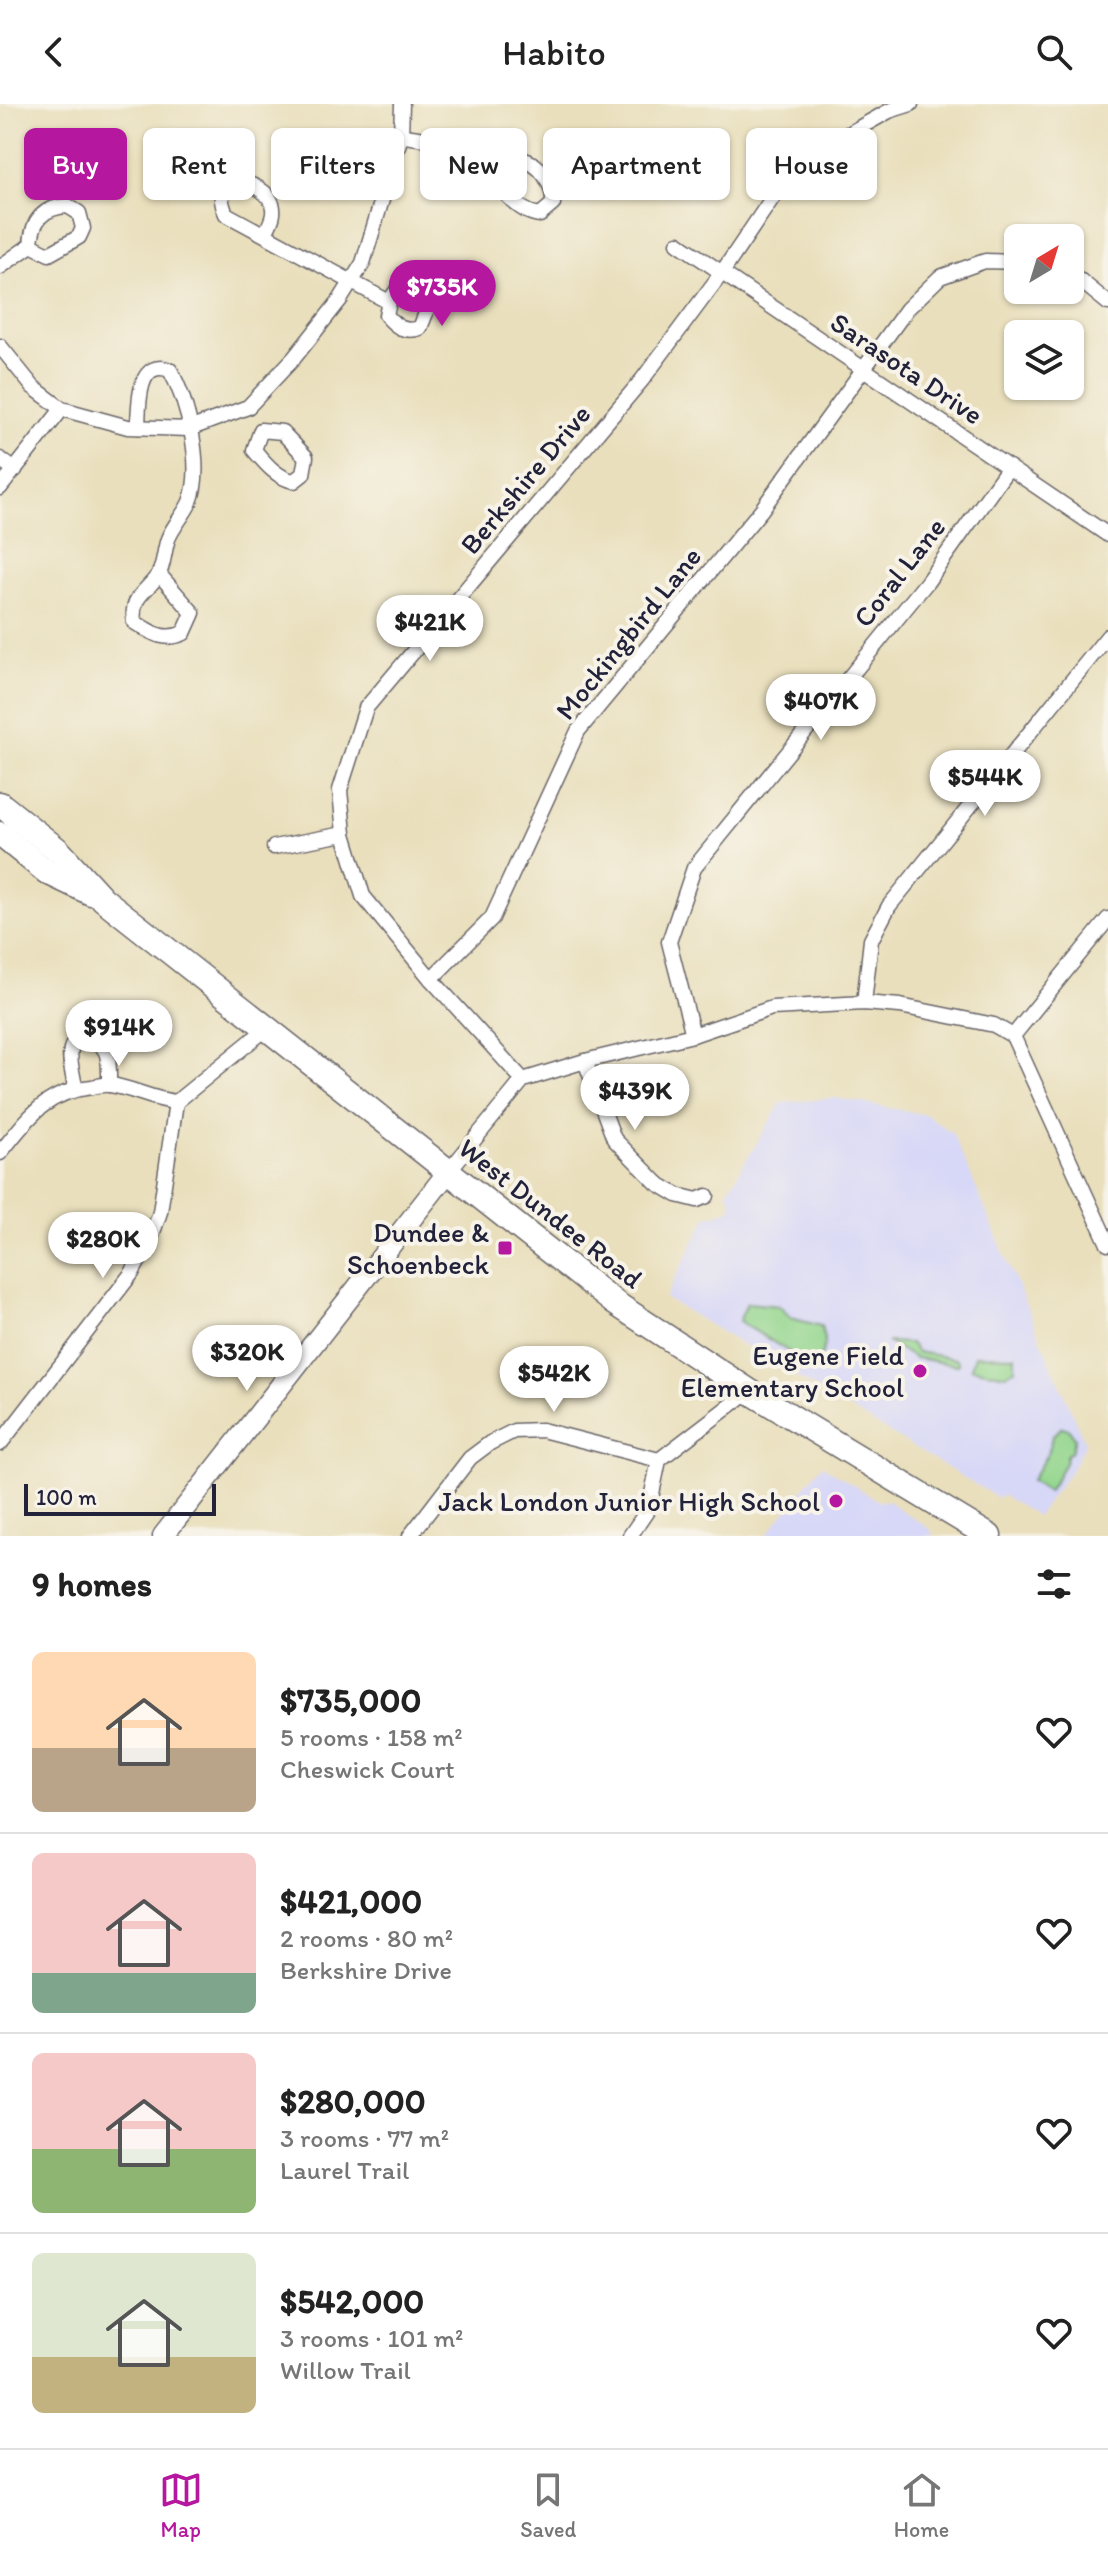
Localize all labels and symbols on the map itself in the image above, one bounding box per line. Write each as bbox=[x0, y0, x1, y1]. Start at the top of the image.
north arrow bbox=[1004, 224, 1084, 304]
pin: $735K bbox=[386, 260, 498, 328]
street label: Sarasota Drive bbox=[824, 305, 990, 431]
street label: Berkshire Drive bbox=[452, 397, 598, 561]
street label: Coral Lane bbox=[846, 511, 952, 633]
street label: Mockingbird Lane bbox=[548, 540, 708, 726]
pin: $421K bbox=[374, 595, 486, 663]
pin: $407K bbox=[765, 674, 877, 742]
pin: $544K bbox=[929, 750, 1041, 818]
pin: $914K bbox=[63, 1000, 175, 1068]
pin: $439K bbox=[579, 1064, 691, 1132]
street label: West Dundee Road bbox=[452, 1131, 650, 1296]
pin: $280K bbox=[47, 1212, 159, 1280]
place label: Dundee & Schoenbeck bbox=[347, 1215, 490, 1281]
marker: Dundee & Schoenbeck bbox=[496, 1239, 514, 1257]
pin: $320K bbox=[191, 1325, 303, 1393]
place label: Eugene Field Elementary School bbox=[681, 1338, 905, 1404]
pin: $542K bbox=[498, 1346, 610, 1414]
marker: Eugene Field Elementary School bbox=[911, 1362, 929, 1380]
scale bar bbox=[24, 1480, 216, 1516]
place label: Jack London Junior High School bbox=[438, 1484, 820, 1518]
marker: Jack London Junior High School bbox=[827, 1492, 845, 1510]

